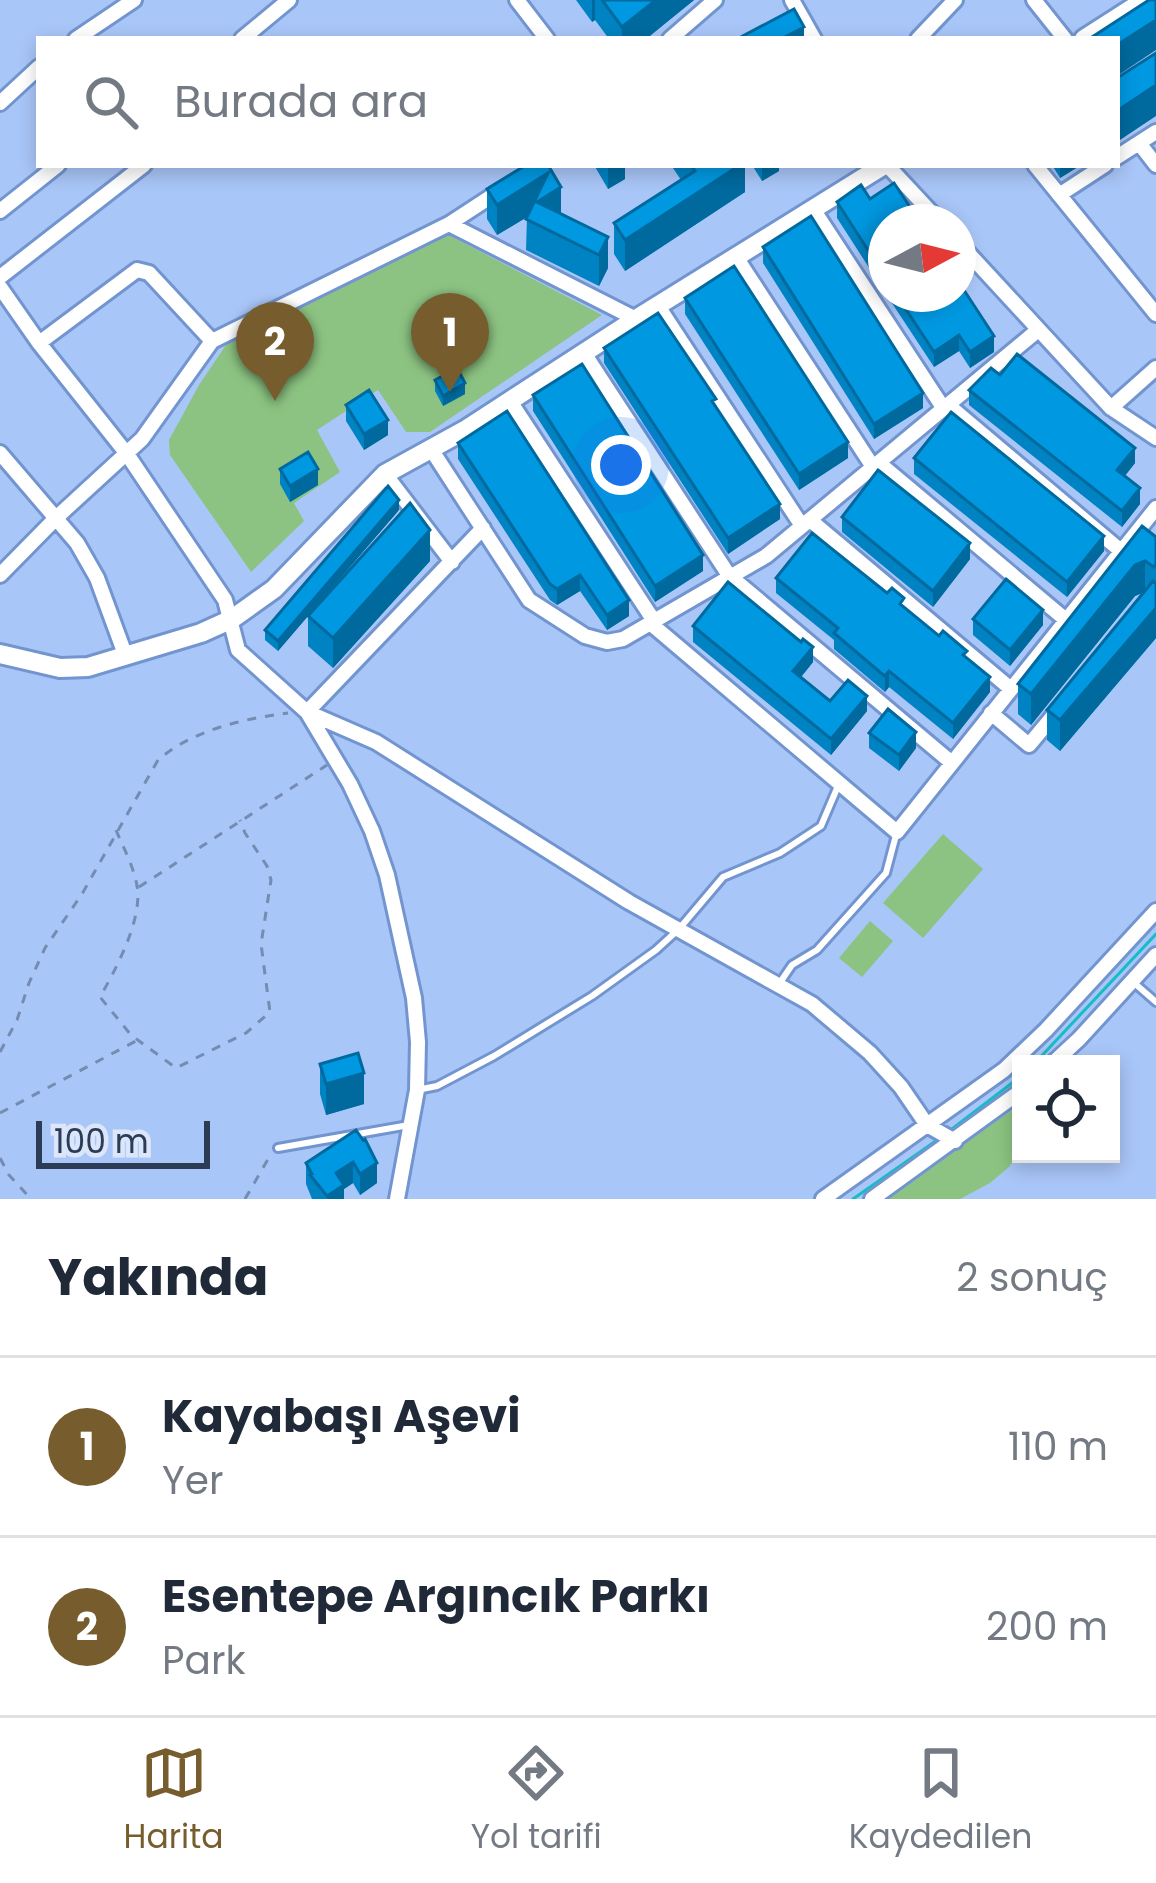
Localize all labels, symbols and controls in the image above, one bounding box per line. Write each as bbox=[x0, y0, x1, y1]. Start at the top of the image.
search box bbox=[36, 36, 1120, 168]
icon: search bbox=[78, 69, 144, 135]
text: Burada ara bbox=[174, 70, 428, 133]
north arrow bbox=[868, 204, 976, 312]
pin: 1 bbox=[411, 293, 489, 392]
pin: 2 bbox=[236, 302, 314, 401]
your location bbox=[591, 435, 651, 495]
map controls bbox=[1012, 1055, 1120, 1163]
button: locate bbox=[1012, 1055, 1120, 1163]
scale bar bbox=[36, 1115, 210, 1168]
text: 100 m bbox=[54, 1118, 149, 1165]
text: Yakında bbox=[48, 1241, 268, 1313]
text: 2 sonuç bbox=[956, 1250, 1108, 1305]
text: Kayabaşı Aşevi bbox=[162, 1385, 521, 1448]
text: 1 bbox=[80, 1419, 94, 1474]
text: 110 m bbox=[1008, 1419, 1108, 1474]
text: Yer bbox=[162, 1453, 224, 1508]
text: Esentepe Argıncık Parkı bbox=[162, 1565, 710, 1628]
text: 2 bbox=[76, 1599, 98, 1654]
text: 200 m bbox=[986, 1599, 1108, 1654]
text: Park bbox=[162, 1633, 246, 1688]
tab: Harita bbox=[124, 1740, 223, 1862]
tab: Yol tarifi bbox=[471, 1740, 602, 1862]
tab: Kaydedilen bbox=[849, 1740, 1032, 1862]

